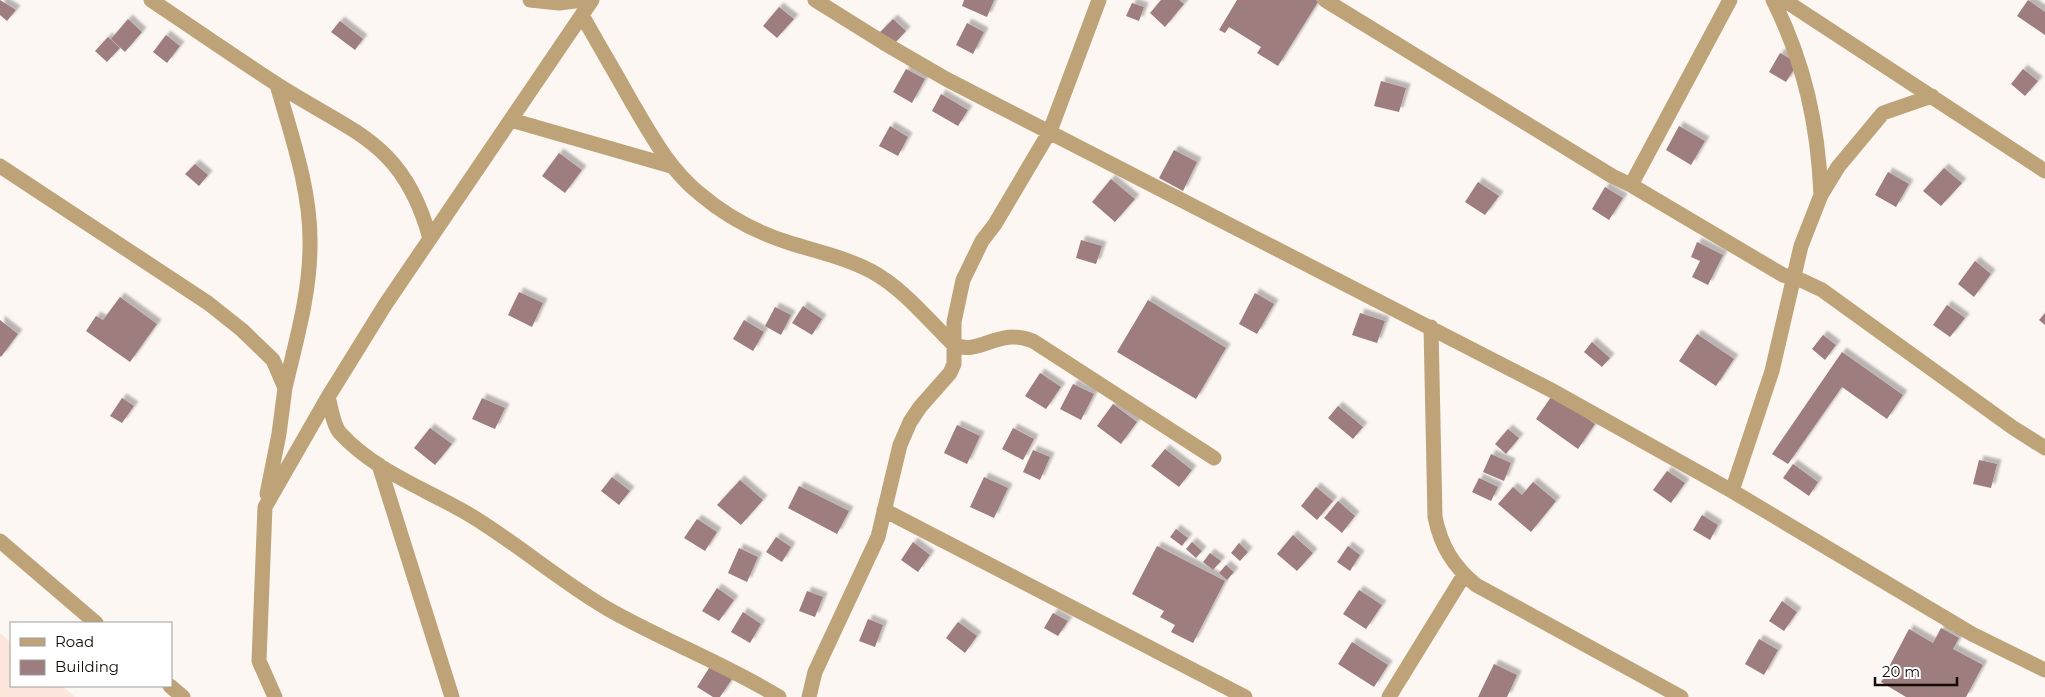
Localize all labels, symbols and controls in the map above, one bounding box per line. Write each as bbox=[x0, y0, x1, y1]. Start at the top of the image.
legend bbox=[10, 622, 172, 687]
text: Road bbox=[55, 632, 94, 651]
scale bar bbox=[1875, 654, 1958, 686]
text: Building bbox=[55, 657, 119, 676]
text: 20 m bbox=[1882, 662, 1920, 681]

